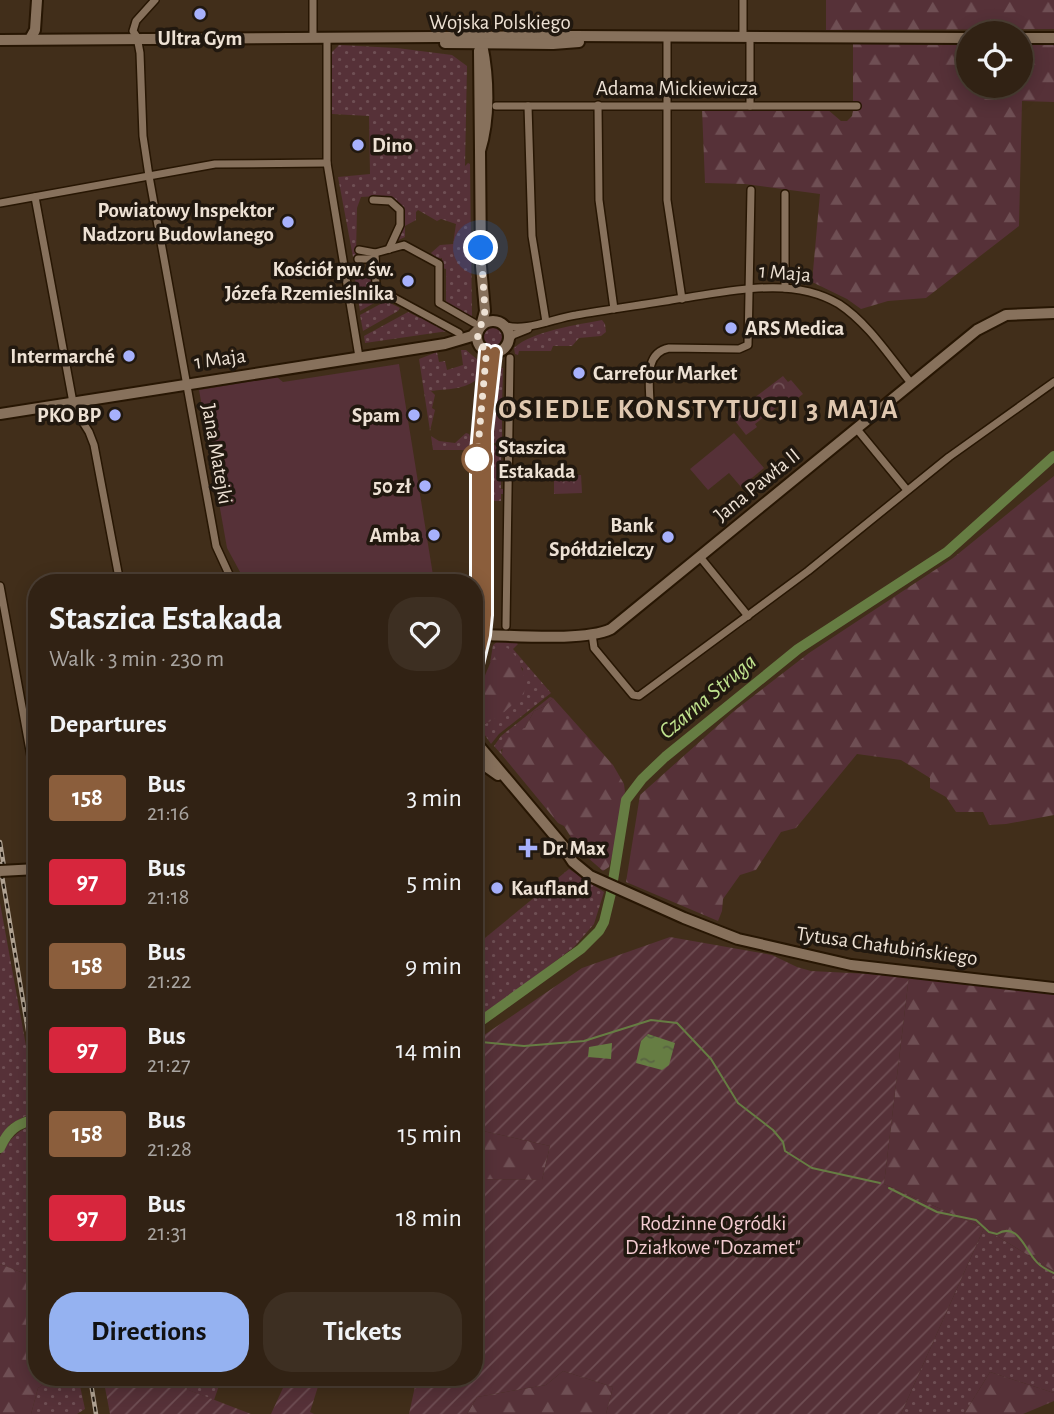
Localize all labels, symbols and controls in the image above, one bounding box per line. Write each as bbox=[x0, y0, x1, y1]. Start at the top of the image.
marker: Ultra Gym bbox=[192, 6, 208, 22]
street label: Wojska Polskiego bbox=[429, 12, 571, 33]
map controls bbox=[956, 21, 1033, 98]
button: locate bbox=[956, 21, 1033, 98]
place label: Ultra Gym bbox=[158, 28, 242, 49]
street label: Adama Mickiewicza bbox=[596, 78, 758, 99]
place label: Dino bbox=[372, 135, 413, 156]
marker: Dino bbox=[350, 137, 366, 153]
place label: Powiatowy Inspektor Nadzoru Budowlanego bbox=[82, 200, 275, 245]
marker: Powiatowy Inspektor Nadzoru Budowlanego bbox=[280, 214, 296, 230]
your location bbox=[463, 230, 498, 265]
place label: Kościół pw. św. Józefa Rzemieślnika bbox=[225, 259, 394, 304]
street label: 1 Maja bbox=[758, 260, 812, 286]
marker: Kościół pw. św. Józefa Rzemieślnika bbox=[400, 273, 416, 289]
place label: ARS Medica bbox=[745, 318, 844, 339]
marker: ARS Medica bbox=[723, 320, 739, 336]
street label: 1 Maja bbox=[193, 345, 248, 373]
place label: Intermarché bbox=[10, 346, 115, 367]
marker: Intermarché bbox=[121, 348, 137, 364]
place label: Carrefour Market bbox=[593, 363, 737, 384]
marker: Carrefour Market bbox=[571, 365, 587, 381]
district label: OSIEDLE KONSTYTUCJI 3 MAJA bbox=[498, 396, 900, 424]
street label: Jana Matejki bbox=[198, 402, 236, 506]
place label: PKO BP bbox=[37, 405, 101, 426]
place label: Spam bbox=[352, 405, 400, 426]
marker: PKO BP bbox=[107, 407, 123, 423]
marker: Spam bbox=[406, 407, 422, 423]
place label: Staszica Estakada bbox=[498, 437, 575, 482]
marker: Staszica Estakada bbox=[462, 444, 492, 474]
street label: Jana Pawła II bbox=[710, 444, 804, 526]
place label: 50 zł bbox=[373, 476, 412, 497]
marker: 50 zł bbox=[417, 478, 433, 494]
place label: Bank Spółdzielczy bbox=[549, 515, 655, 560]
place label: Amba bbox=[369, 525, 420, 546]
marker: Amba bbox=[426, 527, 442, 543]
marker: Bank Spółdzielczy bbox=[660, 529, 676, 545]
button: heart bbox=[388, 597, 462, 671]
text: Staszica Estakada bbox=[49, 603, 282, 636]
text: Walk · 3 min · 230 m bbox=[49, 648, 224, 671]
water label: Czarna Struga bbox=[655, 650, 761, 744]
text: Departures bbox=[49, 711, 167, 737]
text: Bus bbox=[147, 771, 186, 797]
text: 3 min bbox=[406, 785, 462, 811]
text: 158 bbox=[72, 786, 103, 810]
text: 21:16 bbox=[147, 802, 189, 825]
place label: Dr. Max bbox=[542, 838, 606, 859]
marker: Dr. Max bbox=[520, 840, 536, 856]
text: Bus bbox=[147, 855, 186, 881]
text: 5 min bbox=[406, 869, 462, 895]
text: 97 bbox=[77, 870, 98, 894]
place label: Kaufland bbox=[511, 878, 589, 899]
marker: Kaufland bbox=[489, 880, 505, 896]
text: 21:18 bbox=[147, 886, 189, 909]
street label: Tytusa Chałubińskiego bbox=[795, 923, 979, 969]
text: Bus bbox=[147, 939, 186, 965]
text: 9 min bbox=[405, 953, 462, 979]
text: 158 bbox=[72, 954, 103, 978]
text: 21:22 bbox=[147, 970, 192, 993]
text: Bus bbox=[147, 1023, 186, 1049]
text: 14 min bbox=[396, 1037, 462, 1063]
text: 97 bbox=[77, 1038, 98, 1062]
text: 21:27 bbox=[147, 1054, 191, 1077]
text: Bus bbox=[147, 1107, 186, 1133]
text: 15 min bbox=[397, 1121, 462, 1147]
text: 158 bbox=[72, 1122, 103, 1146]
text: 21:28 bbox=[147, 1138, 192, 1161]
text: Bus bbox=[147, 1191, 186, 1217]
text: 18 min bbox=[396, 1205, 462, 1231]
text: 97 bbox=[77, 1206, 98, 1230]
park label: Rodzinne Ogródki Działkowe "Dozamet" bbox=[625, 1213, 801, 1258]
text: 21:31 bbox=[147, 1222, 188, 1245]
button: Directions bbox=[49, 1292, 249, 1372]
button: Tickets bbox=[263, 1292, 462, 1372]

